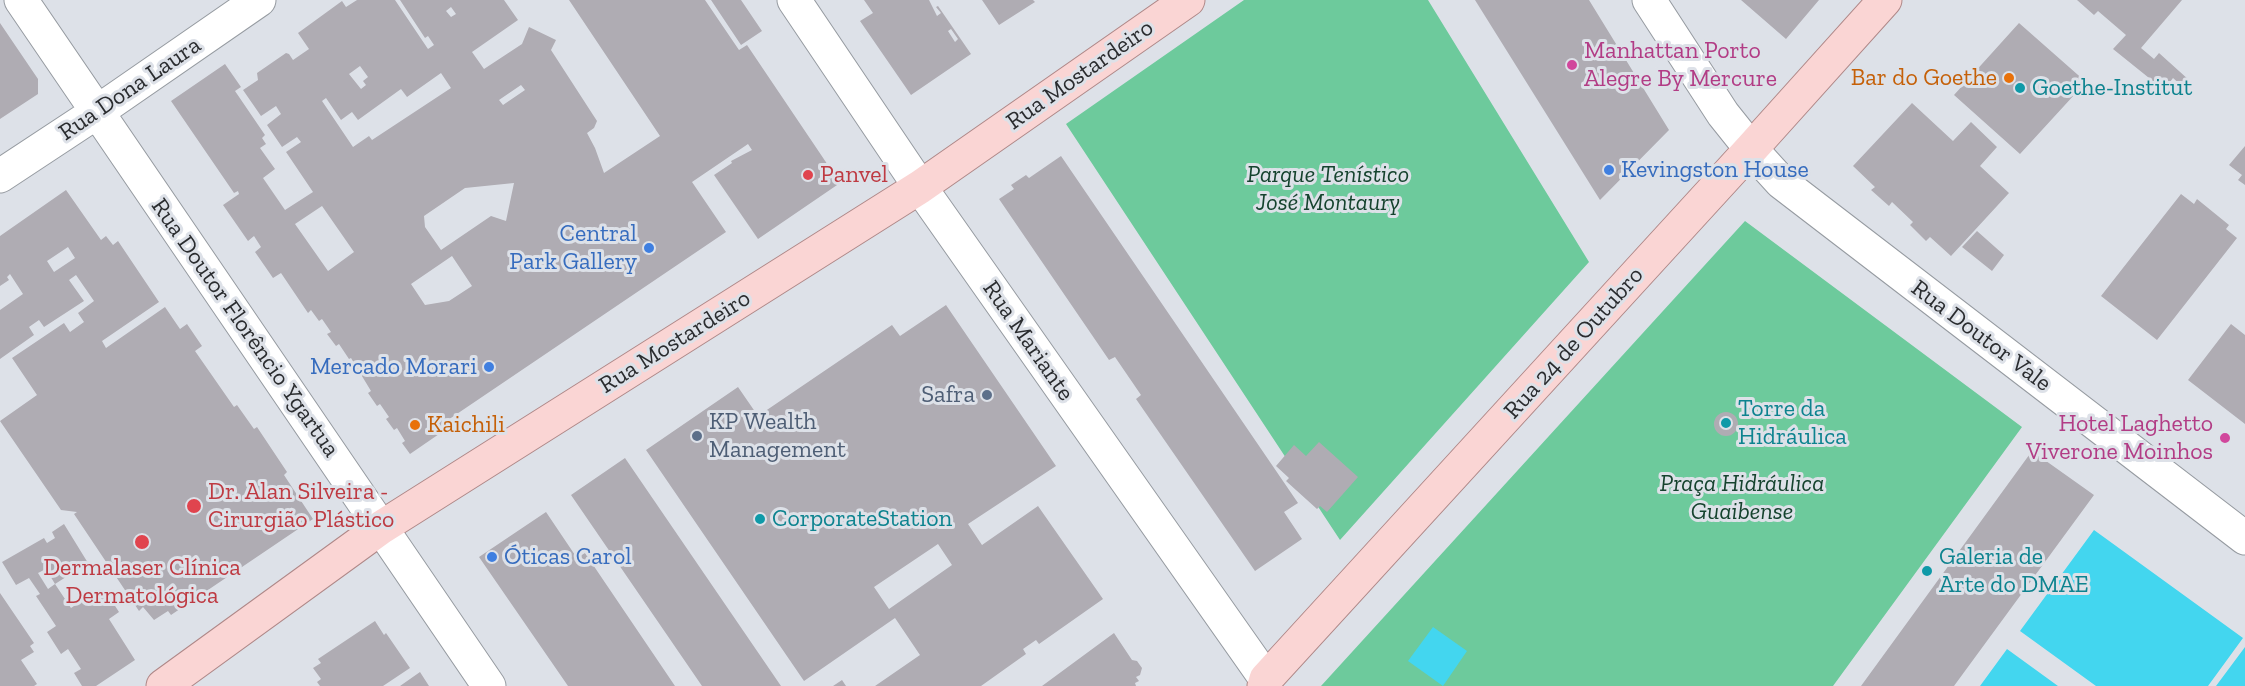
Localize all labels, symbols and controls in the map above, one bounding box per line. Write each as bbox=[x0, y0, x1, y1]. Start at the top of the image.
street label: Rua Mostardeiro bbox=[1001, 14, 1159, 136]
street label: Rua Dona Laura bbox=[53, 31, 207, 147]
place label: Manhattan Porto Alegre By Mercure bbox=[1584, 37, 1777, 93]
marker: Manhattan Porto Alegre By Mercure bbox=[1565, 58, 1579, 72]
place label: Bar do Goethe bbox=[1851, 64, 1997, 92]
marker: Bar do Goethe bbox=[2002, 71, 2016, 85]
place label: Goethe-Institut bbox=[2032, 74, 2192, 102]
marker: Goethe-Institut bbox=[2013, 81, 2027, 95]
place label: Kevingston House bbox=[1621, 156, 1809, 184]
place label: Panvel bbox=[820, 161, 888, 189]
park label: Parque Tenístico José Montaury bbox=[1247, 161, 1409, 217]
marker: Kevingston House bbox=[1602, 163, 1616, 177]
marker: Panvel bbox=[801, 168, 815, 182]
street label: Rua Doutor Florêncio Ygartua bbox=[145, 193, 345, 463]
place label: Central Park Gallery bbox=[509, 220, 637, 276]
marker: Central Park Gallery bbox=[642, 241, 656, 255]
street label: Rua 24 de Outubro bbox=[1498, 261, 1650, 425]
street label: Rua Doutor Vale bbox=[1905, 274, 2057, 398]
street label: Rua Mariante bbox=[976, 275, 1080, 407]
street label: Rua Mostardeiro bbox=[594, 284, 756, 400]
place label: Mercado Morari bbox=[310, 353, 477, 381]
marker: Mercado Morari bbox=[482, 360, 496, 374]
place label: Safra bbox=[921, 381, 975, 409]
marker: Safra bbox=[980, 388, 994, 402]
place label: Torre da Hidráulica bbox=[1738, 395, 1847, 451]
place label: KP Wealth Management bbox=[709, 408, 846, 464]
place label: Hotel Laghetto Viverone Moinhos bbox=[2026, 410, 2213, 466]
place label: Kaichili bbox=[427, 411, 505, 439]
marker: Torre da Hidráulica bbox=[1719, 416, 1733, 430]
marker: Kaichili bbox=[408, 418, 422, 432]
marker: KP Wealth Management bbox=[690, 429, 704, 443]
marker: Hotel Laghetto Viverone Moinhos bbox=[2218, 431, 2232, 445]
park label: Praça Hidráulica Guaibense bbox=[1660, 470, 1824, 526]
place label: Dr. Alan Silveira - Cirurgião Plástico bbox=[208, 478, 394, 534]
marker: Dr. Alan Silveira - Cirurgião Plástico bbox=[185, 497, 203, 515]
place label: CorporateStation bbox=[772, 505, 952, 533]
marker: CorporateStation bbox=[753, 512, 767, 526]
marker: Dermalaser Clínica Dermatológica bbox=[133, 533, 151, 551]
place label: Óticas Carol bbox=[504, 543, 632, 571]
place label: Galeria de Arte do DMAE bbox=[1939, 543, 2089, 599]
marker: Óticas Carol bbox=[485, 550, 499, 564]
place label: Dermalaser Clínica Dermatológica bbox=[43, 554, 241, 610]
marker: Galeria de Arte do DMAE bbox=[1920, 564, 1934, 578]

